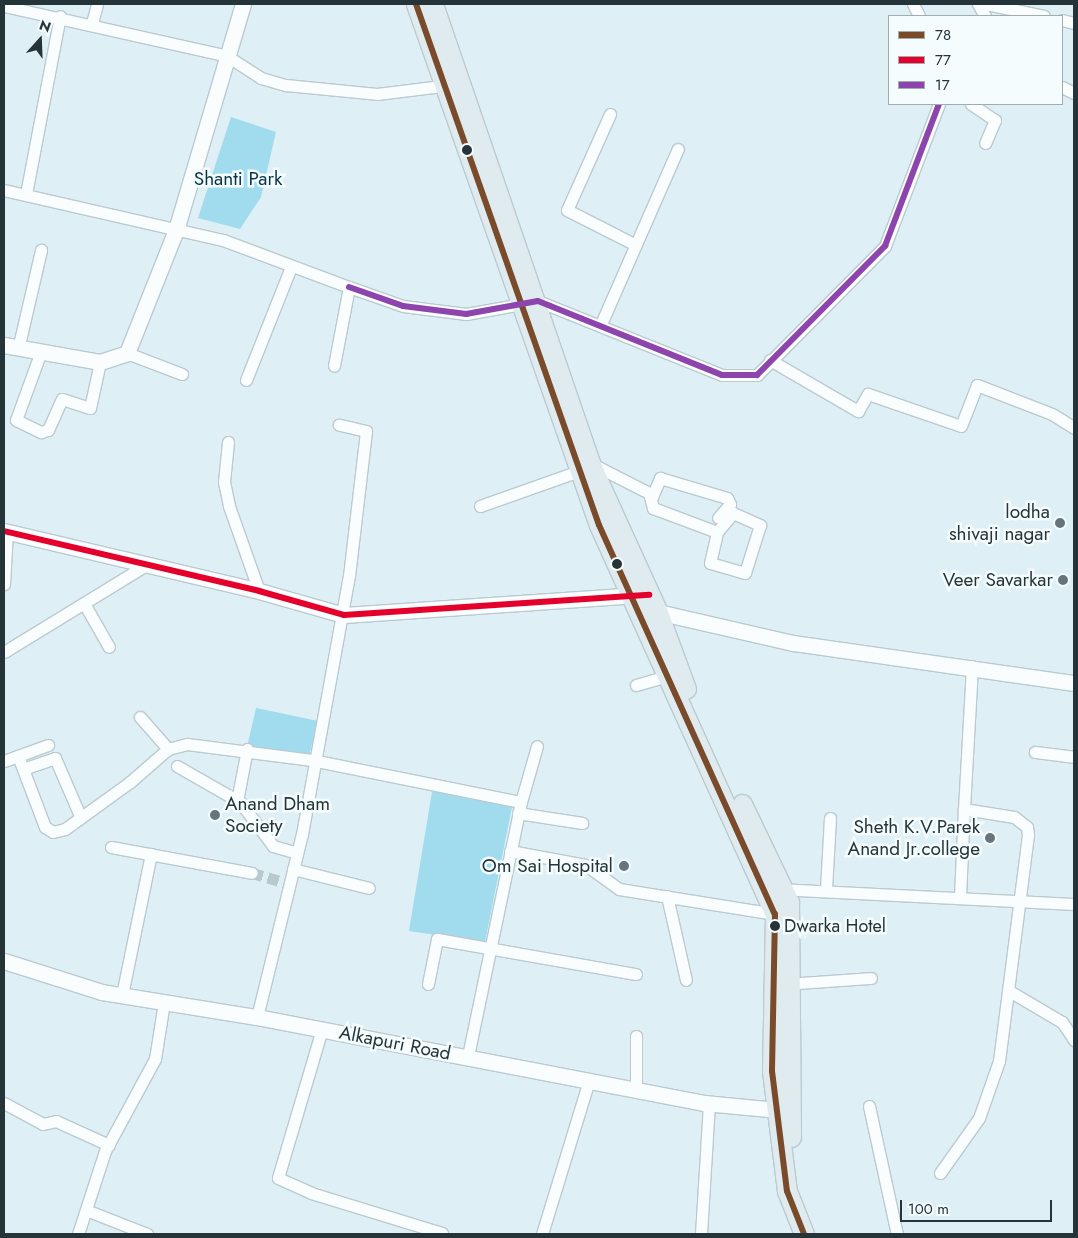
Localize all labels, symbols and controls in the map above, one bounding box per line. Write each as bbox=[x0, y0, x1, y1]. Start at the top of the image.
north arrow bbox=[15, 15, 65, 65]
text: N bbox=[36, 15, 54, 37]
legend bbox=[888, 15, 1063, 105]
text: 78 bbox=[935, 24, 951, 46]
text: 77 bbox=[935, 49, 951, 71]
text: 17 bbox=[935, 74, 950, 96]
unlabelled marker bbox=[462, 145, 472, 155]
park label: Shanti Park bbox=[194, 168, 282, 190]
place label: lodha shivaji nagar bbox=[949, 501, 1050, 545]
marker: lodha shivaji nagar bbox=[1054, 517, 1066, 529]
unlabelled marker bbox=[612, 559, 622, 569]
place label: Veer Savarkar bbox=[943, 569, 1053, 591]
marker: Veer Savarkar bbox=[1057, 574, 1069, 586]
place label: Anand Dham Society bbox=[225, 793, 330, 837]
marker: Anand Dham Society bbox=[209, 809, 221, 821]
place label: Sheth K.V.Parek Anand Jr.college bbox=[848, 816, 980, 860]
marker: Sheth K.V.Parek Anand Jr.college bbox=[984, 832, 996, 844]
place label: Om Sai Hospital bbox=[482, 855, 613, 877]
marker: Om Sai Hospital bbox=[617, 859, 631, 873]
place label: Dwarka Hotel bbox=[784, 915, 886, 937]
marker: Dwarka Hotel bbox=[770, 921, 780, 931]
street label: Alkapuri Road bbox=[337, 1021, 453, 1065]
scale bar bbox=[903, 1190, 1056, 1222]
text: 100 m bbox=[908, 1198, 949, 1220]

